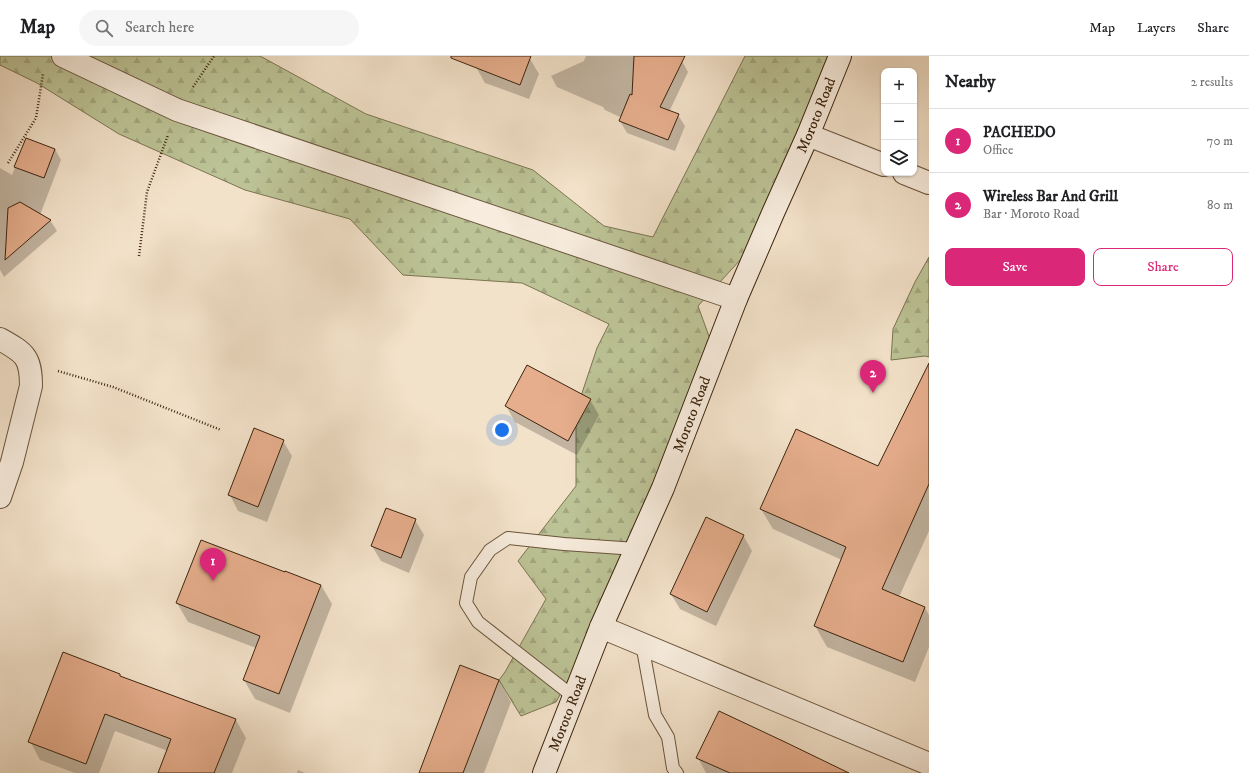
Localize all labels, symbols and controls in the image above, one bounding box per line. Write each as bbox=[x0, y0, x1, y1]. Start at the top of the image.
search box bbox=[79, 10, 359, 46]
text: Map bbox=[20, 16, 55, 39]
icon: search bbox=[93, 17, 115, 39]
text: Search here bbox=[125, 18, 194, 37]
text: Map bbox=[1089, 19, 1115, 37]
text: Layers bbox=[1137, 19, 1175, 37]
text: Share bbox=[1197, 19, 1229, 37]
map controls bbox=[881, 68, 917, 176]
button: + bbox=[881, 68, 917, 104]
text: Nearby bbox=[945, 71, 995, 93]
street label: Moroto Road bbox=[792, 74, 840, 156]
text: 2 results bbox=[1191, 74, 1233, 90]
button: − bbox=[881, 104, 917, 140]
text: PACHEDO bbox=[983, 123, 1056, 142]
text: 1 bbox=[956, 133, 960, 149]
text: 70 m bbox=[1207, 133, 1233, 149]
button: layers bbox=[881, 140, 917, 176]
text: Office bbox=[983, 142, 1013, 158]
text: Wireless Bar And Grill bbox=[983, 187, 1118, 206]
text: 2 bbox=[955, 197, 961, 213]
text: 80 m bbox=[1207, 197, 1233, 213]
text: Bar · Moroto Road bbox=[983, 206, 1080, 222]
button: Save bbox=[945, 248, 1085, 286]
button: Share bbox=[1093, 248, 1233, 286]
pin: 2 bbox=[860, 360, 886, 393]
street label: Moroto Road bbox=[669, 373, 715, 455]
your location bbox=[492, 420, 512, 440]
pin: 1 bbox=[200, 548, 226, 581]
street label: Moroto Road bbox=[544, 672, 591, 754]

